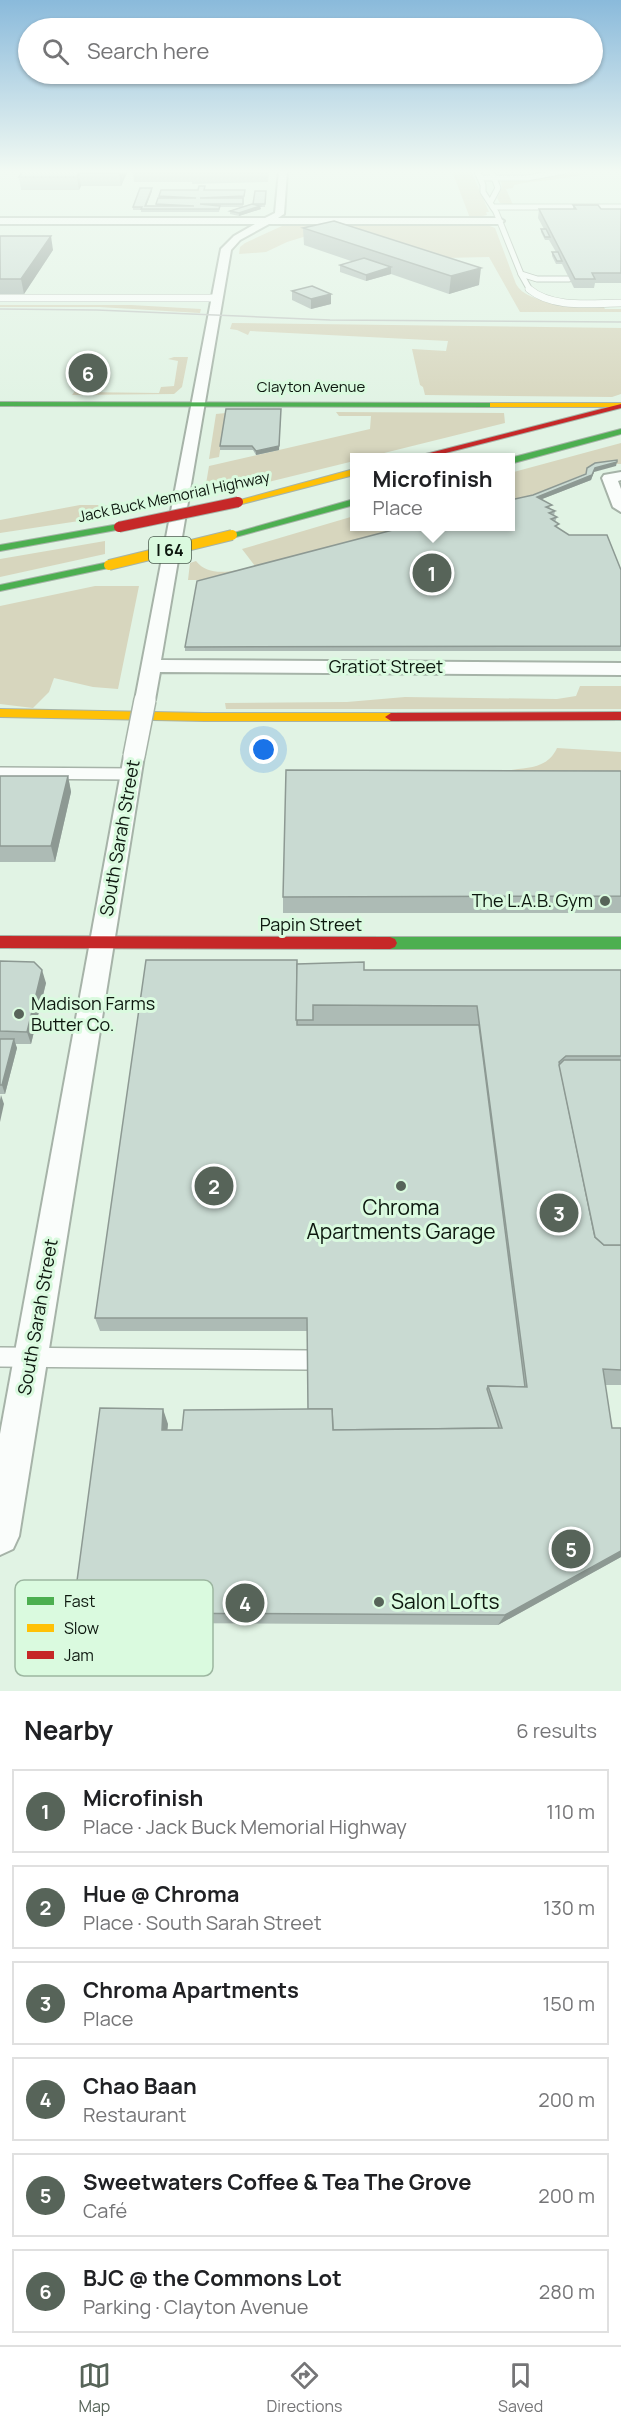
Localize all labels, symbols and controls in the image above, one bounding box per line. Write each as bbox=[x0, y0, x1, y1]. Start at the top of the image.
search box bbox=[18, 18, 603, 84]
icon: search bbox=[39, 35, 72, 68]
text: Search here bbox=[87, 36, 209, 66]
pin: 6 bbox=[68, 350, 107, 395]
street label: Clayton Avenue bbox=[257, 376, 365, 397]
popup bbox=[350, 453, 515, 531]
text: Microfinish bbox=[372, 464, 493, 494]
street label: Jack Buck Memorial Highway bbox=[76, 466, 272, 527]
text: Place bbox=[372, 494, 423, 521]
road number: I 64 bbox=[149, 537, 191, 563]
pin: 1 bbox=[412, 550, 452, 596]
street label: Gratiot Street bbox=[329, 654, 443, 678]
your location bbox=[249, 735, 278, 764]
street label: South Sarah Street bbox=[93, 758, 145, 918]
place label: The L.A.B. Gym bbox=[472, 888, 593, 912]
marker: The L.A.B. Gym bbox=[598, 894, 612, 908]
street label: Papin Street bbox=[260, 912, 362, 936]
place label: Madison Farms Butter Co. bbox=[31, 991, 155, 1036]
marker: Madison Farms Butter Co. bbox=[12, 1007, 26, 1021]
pin: 2 bbox=[194, 1164, 234, 1208]
marker: Chroma Apartments Garage bbox=[394, 1179, 408, 1193]
pin: 3 bbox=[540, 1190, 578, 1236]
place label: Chroma Apartments Garage bbox=[306, 1193, 496, 1245]
street label: South Sarah Street bbox=[11, 1237, 63, 1397]
pin: 5 bbox=[552, 1526, 590, 1572]
legend bbox=[15, 1580, 213, 1676]
pin: 4 bbox=[226, 1580, 264, 1626]
place label: Salon Lofts bbox=[391, 1587, 500, 1615]
text: Fast bbox=[64, 1590, 95, 1612]
marker: Salon Lofts bbox=[372, 1595, 386, 1609]
text: Slow bbox=[64, 1617, 99, 1639]
text: Jam bbox=[64, 1644, 94, 1666]
text: Nearby bbox=[24, 1712, 113, 1748]
text: 6 results bbox=[516, 1717, 597, 1744]
text: Microfinish bbox=[83, 1783, 203, 1813]
text: 1 bbox=[41, 1798, 50, 1825]
text: 110 m bbox=[546, 1798, 595, 1825]
text: Place · Jack Buck Memorial Highway bbox=[83, 1813, 407, 1840]
text: Hue @ Chroma bbox=[83, 1879, 239, 1909]
text: 2 bbox=[40, 1894, 51, 1921]
text: 130 m bbox=[543, 1894, 595, 1921]
text: Place · South Sarah Street bbox=[83, 1909, 322, 1936]
text: Chroma Apartments bbox=[83, 1975, 299, 2005]
text: 3 bbox=[40, 1990, 51, 2017]
text: 150 m bbox=[542, 1990, 595, 2017]
text: Place bbox=[83, 2005, 133, 2032]
text: Chao Baan bbox=[83, 2071, 197, 2101]
text: 4 bbox=[39, 2086, 52, 2113]
text: 200 m bbox=[538, 2086, 595, 2113]
text: Restaurant bbox=[83, 2101, 187, 2128]
text: Sweetwaters Coffee & Tea The Grove bbox=[83, 2167, 472, 2197]
text: 5 bbox=[40, 2182, 51, 2209]
text: 200 m bbox=[538, 2182, 595, 2209]
text: Café bbox=[83, 2197, 127, 2224]
text: BJC @ the Commons Lot bbox=[83, 2263, 342, 2293]
text: 6 bbox=[39, 2278, 52, 2305]
text: 280 m bbox=[539, 2278, 595, 2305]
text: Parking · Clayton Avenue bbox=[83, 2293, 308, 2320]
tab: Map bbox=[78, 2359, 111, 2417]
tab: Directions bbox=[267, 2359, 342, 2417]
tab: Saved bbox=[498, 2359, 543, 2417]

